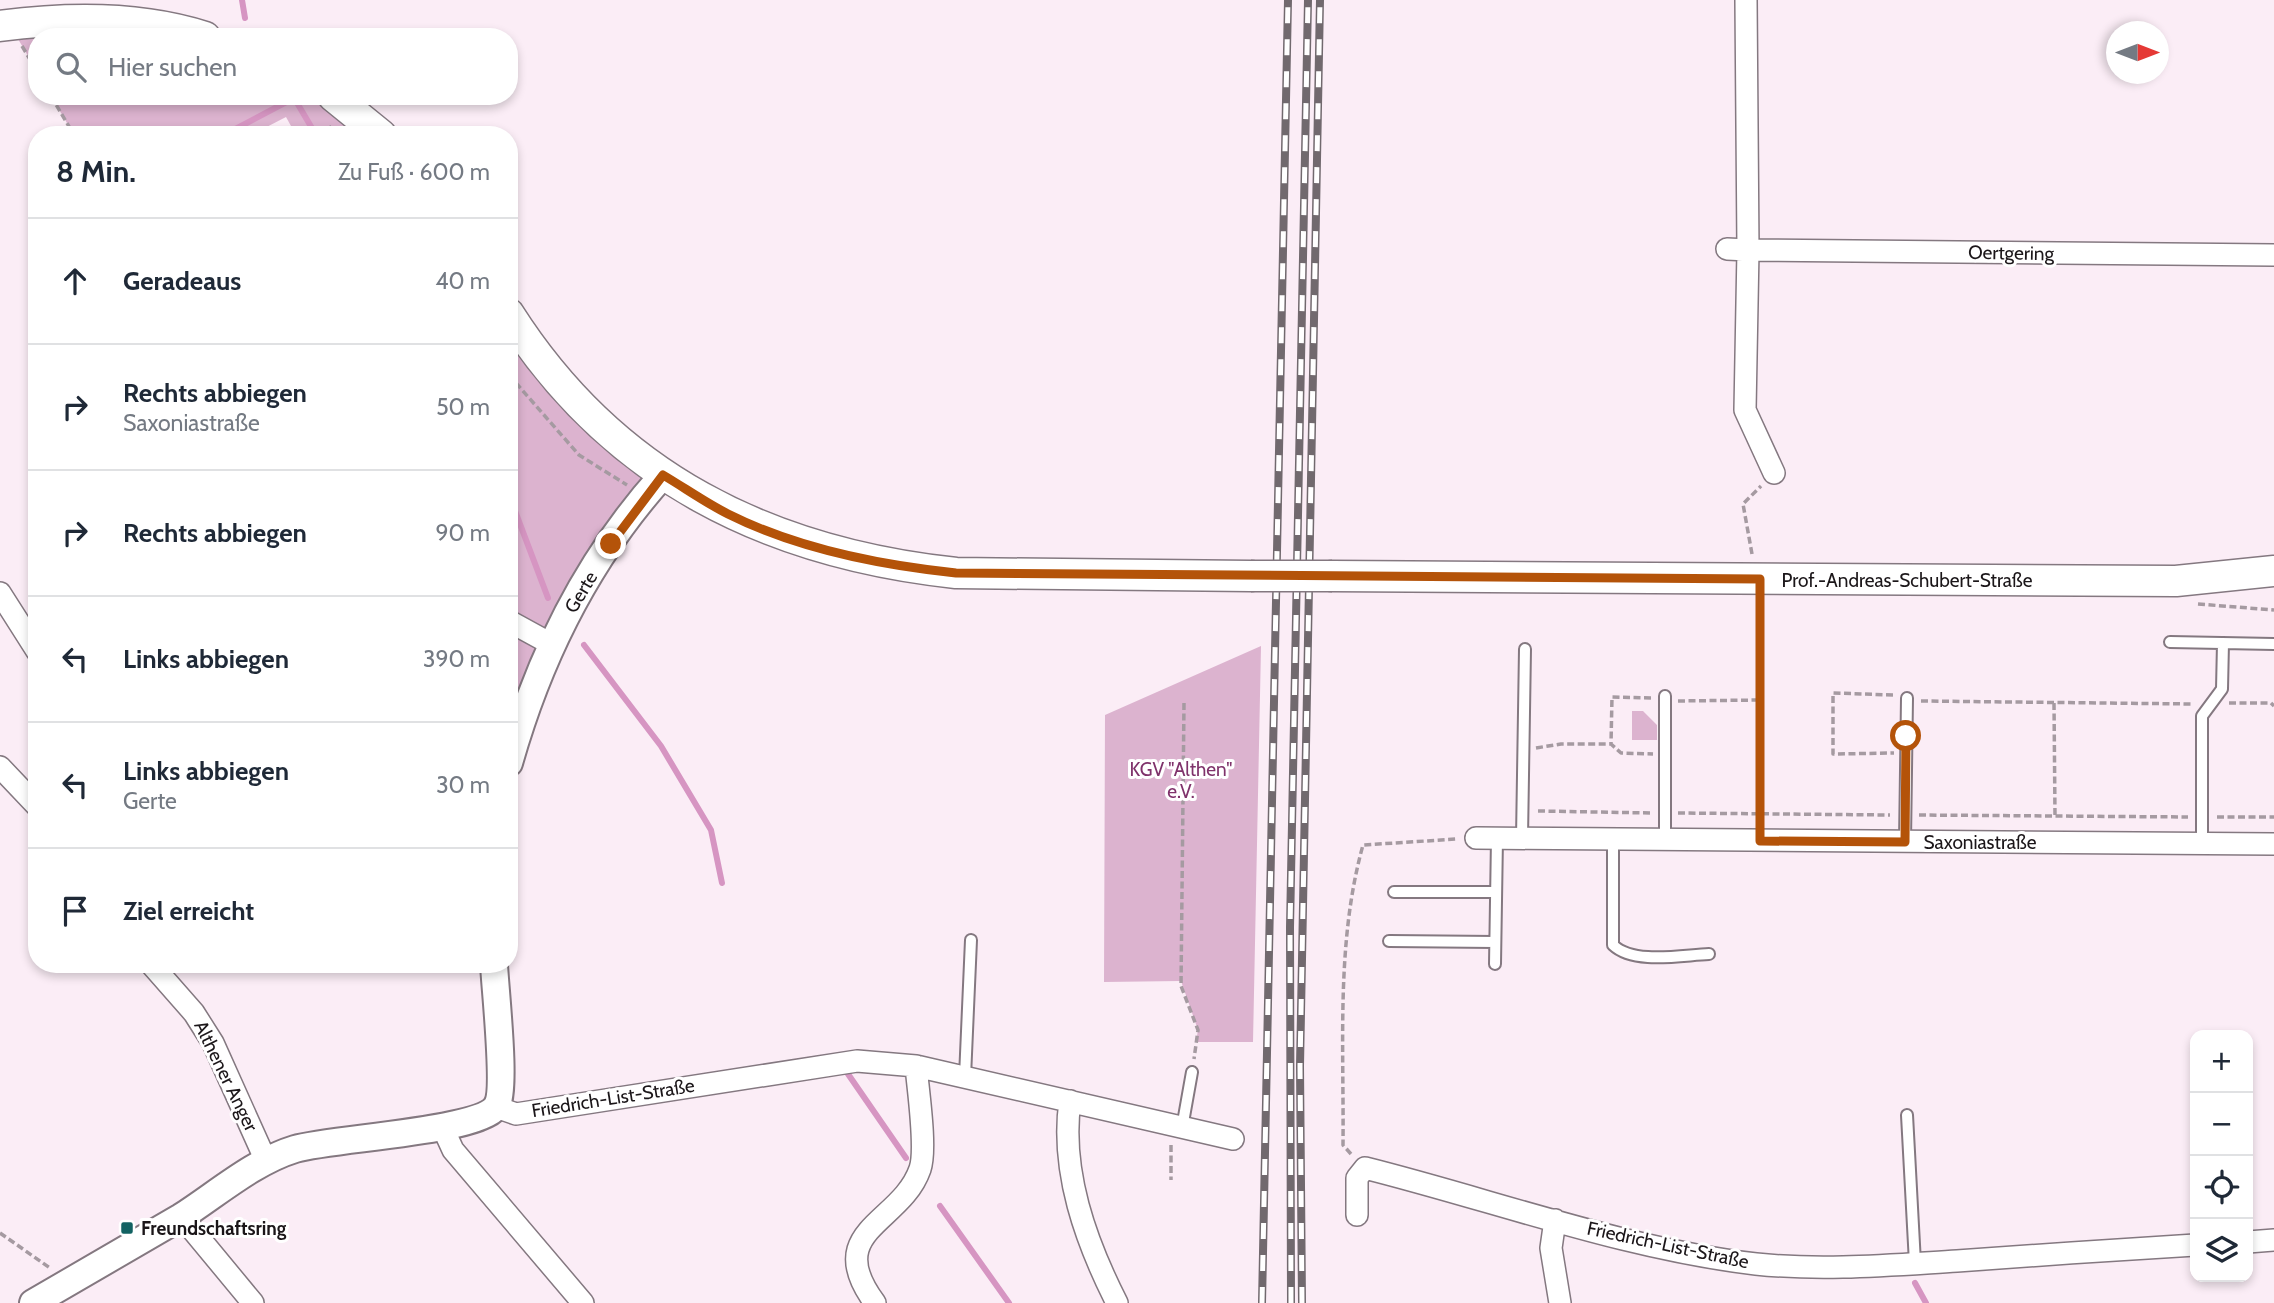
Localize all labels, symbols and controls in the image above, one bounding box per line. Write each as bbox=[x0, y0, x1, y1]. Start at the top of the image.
north arrow bbox=[2106, 21, 2169, 84]
search box bbox=[28, 28, 518, 105]
icon: search bbox=[52, 48, 90, 86]
text: Hier suchen bbox=[108, 51, 237, 83]
text: 8 Min. bbox=[56, 153, 136, 190]
text: Zu Fuß · 600 m bbox=[338, 158, 490, 186]
street label: Oertgering bbox=[1968, 241, 2055, 265]
icon: ahead bbox=[56, 262, 94, 300]
text: Geradeaus bbox=[123, 265, 241, 297]
text: 40 m bbox=[435, 267, 490, 295]
text: Rechts abbiegen bbox=[123, 377, 307, 409]
icon: right bbox=[56, 388, 94, 426]
text: 50 m bbox=[436, 393, 490, 421]
text: Saxoniastraße bbox=[123, 409, 260, 437]
icon: right bbox=[56, 514, 94, 552]
text: Rechts abbiegen bbox=[123, 517, 307, 549]
text: 90 m bbox=[436, 519, 490, 547]
route end bbox=[595, 528, 626, 559]
street label: Gerte bbox=[560, 567, 602, 617]
street label: Prof.-Andreas-Schubert-Straße bbox=[1781, 569, 2033, 592]
icon: left bbox=[56, 640, 94, 678]
text: Links abbiegen bbox=[123, 643, 289, 675]
text: 390 m bbox=[423, 645, 490, 673]
route start bbox=[1890, 720, 1921, 751]
text: Links abbiegen bbox=[123, 755, 289, 787]
park label: KGV "Althen" e.V. bbox=[1130, 758, 1232, 803]
icon: left bbox=[56, 766, 94, 804]
text: 30 m bbox=[436, 771, 490, 799]
text: Gerte bbox=[123, 787, 177, 815]
street label: Saxoniastraße bbox=[1924, 831, 2037, 854]
icon: arrive bbox=[56, 892, 94, 930]
text: Ziel erreicht bbox=[123, 895, 254, 927]
street label: Althener Anger bbox=[189, 1017, 263, 1135]
map controls bbox=[2190, 1030, 2253, 1282]
button: + bbox=[2190, 1030, 2253, 1093]
street label: Friedrich-List-Straße bbox=[530, 1074, 696, 1122]
button: − bbox=[2190, 1093, 2253, 1156]
button: locate bbox=[2190, 1156, 2253, 1219]
place label: Freundschaftsring bbox=[141, 1217, 287, 1240]
street label: Friedrich-List-Straße bbox=[1585, 1217, 1751, 1273]
button: layers bbox=[2190, 1219, 2253, 1282]
marker: Freundschaftsring bbox=[119, 1220, 135, 1236]

